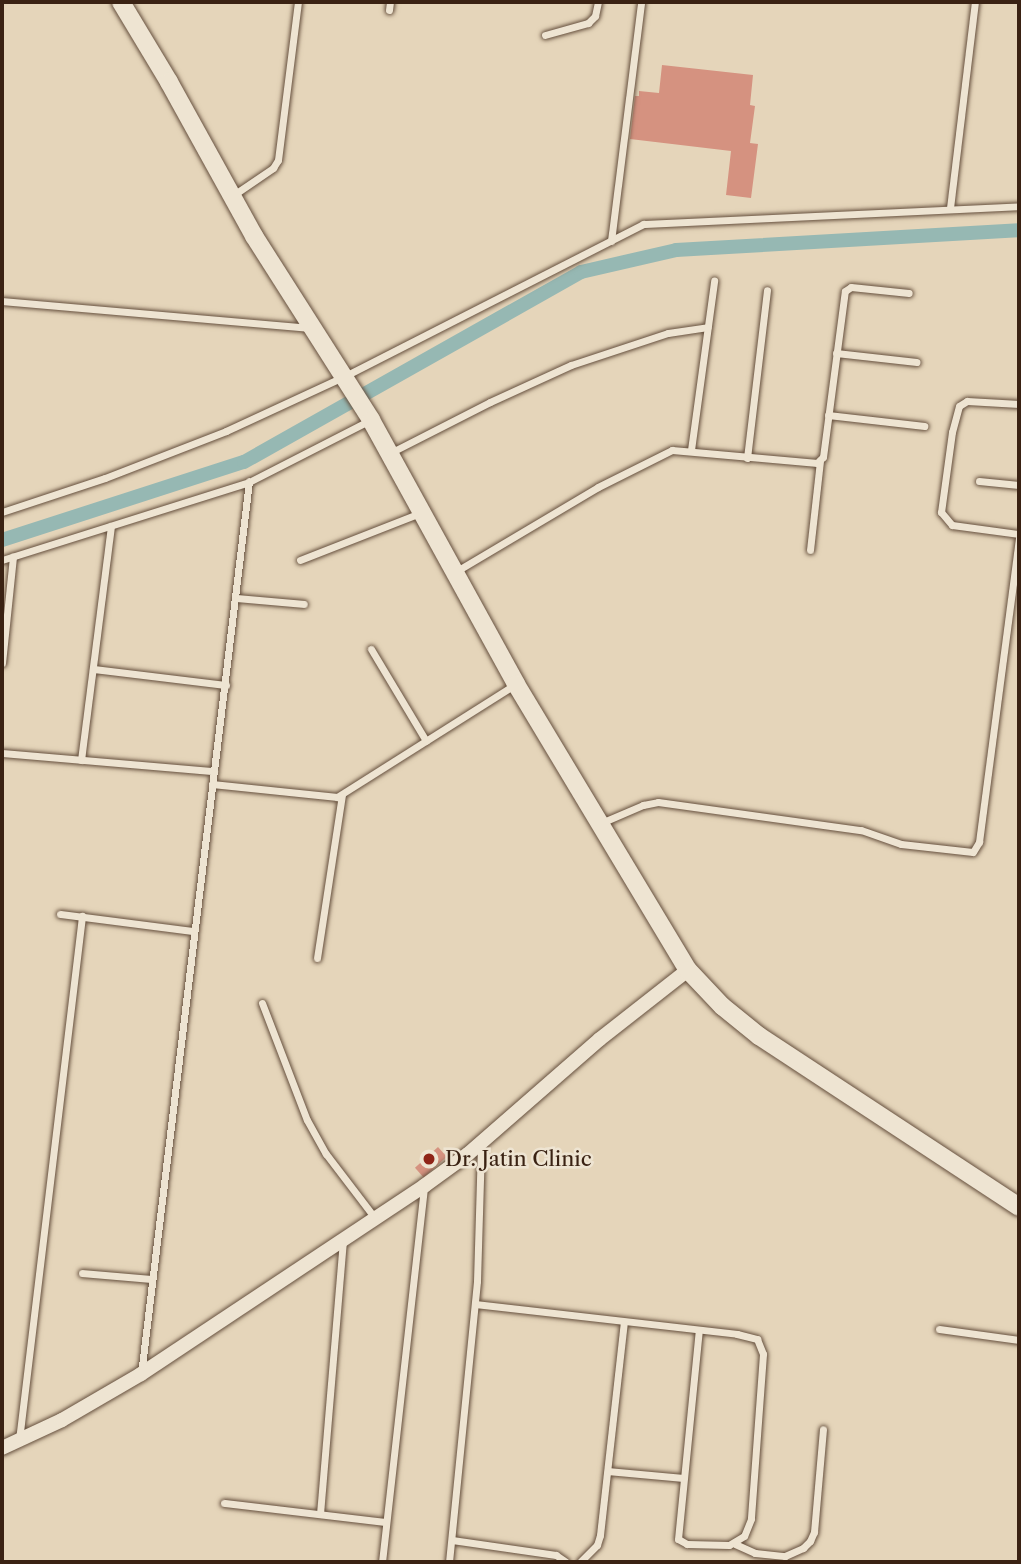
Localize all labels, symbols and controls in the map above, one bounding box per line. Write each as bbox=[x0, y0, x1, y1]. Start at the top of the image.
place label: Dr. Jatin Clinic bbox=[445, 1146, 592, 1172]
marker: Dr. Jatin Clinic bbox=[419, 1149, 439, 1169]

